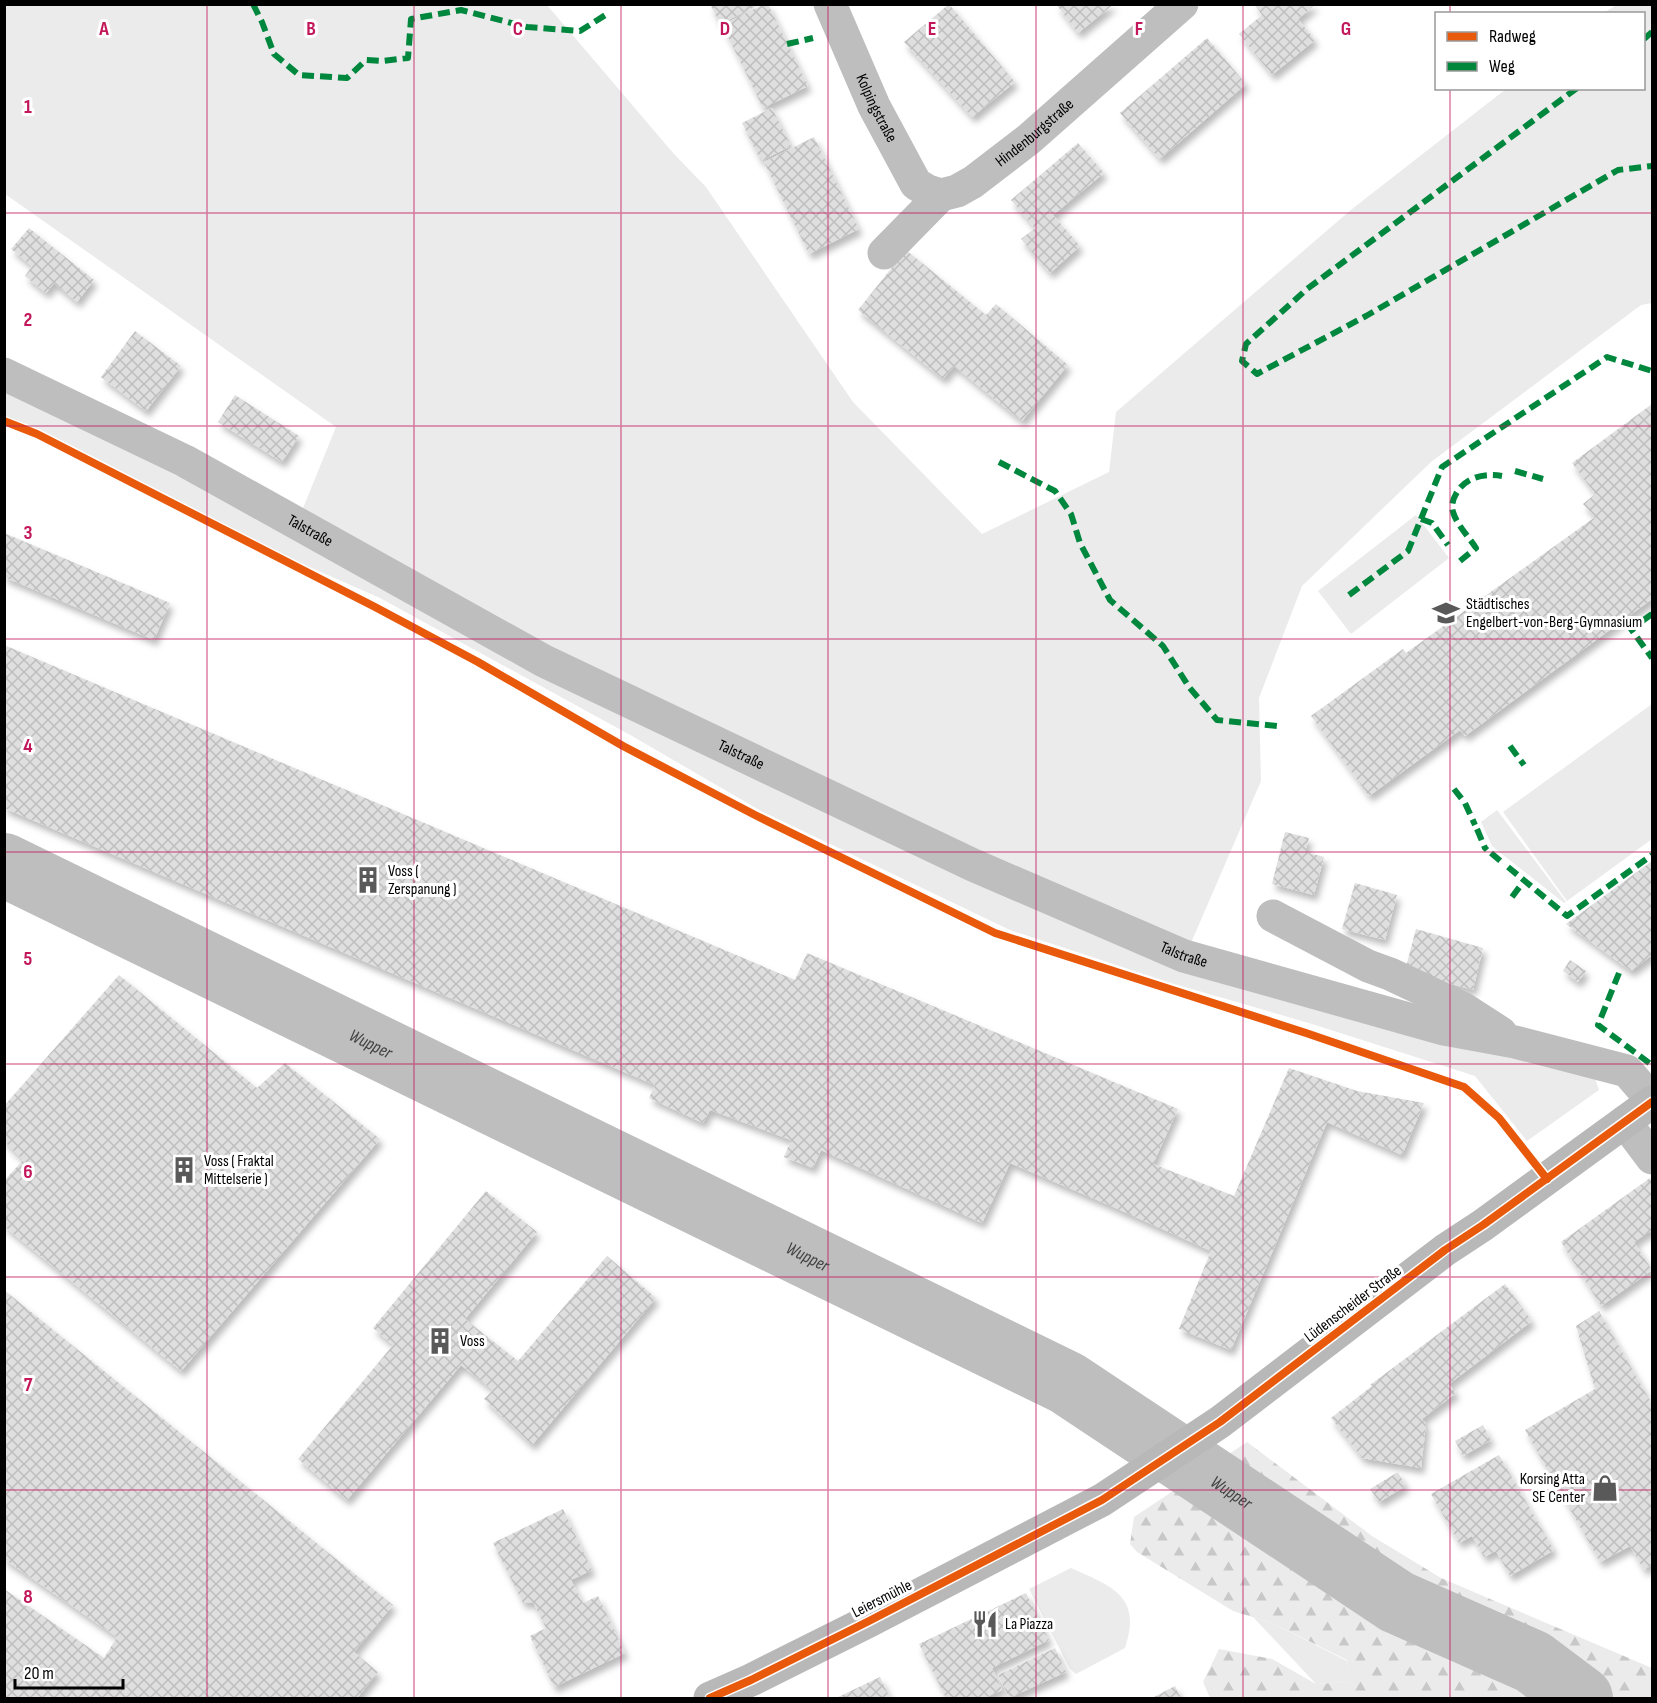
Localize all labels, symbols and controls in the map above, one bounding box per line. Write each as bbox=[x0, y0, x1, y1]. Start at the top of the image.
legend bbox=[1435, 12, 1645, 90]
text: A bbox=[98, 17, 109, 41]
text: B bbox=[306, 17, 316, 41]
text: C bbox=[513, 17, 523, 41]
text: D bbox=[720, 17, 730, 41]
text: E bbox=[928, 17, 936, 41]
text: F bbox=[1135, 17, 1143, 41]
text: G bbox=[1341, 17, 1351, 41]
text: Radweg bbox=[1489, 26, 1536, 47]
text: Weg bbox=[1489, 56, 1515, 77]
street label: Kolpingstraße bbox=[852, 71, 901, 146]
text: 1 bbox=[24, 95, 32, 119]
street label: Hindenburgstraße bbox=[992, 95, 1078, 171]
text: 2 bbox=[24, 308, 32, 332]
street label: Talstraße bbox=[284, 510, 336, 551]
text: 3 bbox=[24, 521, 33, 545]
place label: Städtisches Engelbert-von-Berg-Gymnasium bbox=[1466, 595, 1642, 632]
school or university icon: Städtisches Engelbert-von-Berg-Gymnasium bbox=[1431, 598, 1461, 628]
text: 4 bbox=[23, 734, 33, 758]
street label: Talstraße bbox=[715, 736, 767, 774]
place label: Voss ( Zerspanung ) bbox=[388, 862, 456, 899]
building icon: Voss ( Zerspanung ) bbox=[353, 865, 383, 895]
street label: Talstraße bbox=[1157, 937, 1210, 972]
text: 5 bbox=[24, 947, 33, 971]
water label: Wupper bbox=[346, 1024, 397, 1064]
place label: Voss ( Fraktal Mittelserie ) bbox=[204, 1152, 274, 1189]
building icon: Voss ( Fraktal Mittelserie ) bbox=[169, 1155, 199, 1185]
text: 6 bbox=[23, 1160, 33, 1184]
water label: Wupper bbox=[783, 1237, 833, 1276]
street label: Lüdenscheider Straße bbox=[1301, 1261, 1405, 1347]
building icon: Voss bbox=[425, 1326, 455, 1356]
place label: Voss bbox=[460, 1332, 485, 1351]
text: 7 bbox=[24, 1373, 33, 1397]
place label: Korsing Atta SE Center bbox=[1520, 1470, 1585, 1507]
water label: Wupper bbox=[1207, 1471, 1257, 1514]
shop icon: Korsing Atta SE Center bbox=[1590, 1473, 1620, 1503]
street label: Leiersmühle bbox=[849, 1576, 915, 1622]
text: 8 bbox=[23, 1585, 33, 1609]
restaurant icon: La Piazza bbox=[970, 1609, 1000, 1639]
place label: La Piazza bbox=[1005, 1615, 1053, 1634]
scale bar bbox=[15, 1652, 123, 1690]
text: 20 m bbox=[24, 1663, 54, 1684]

